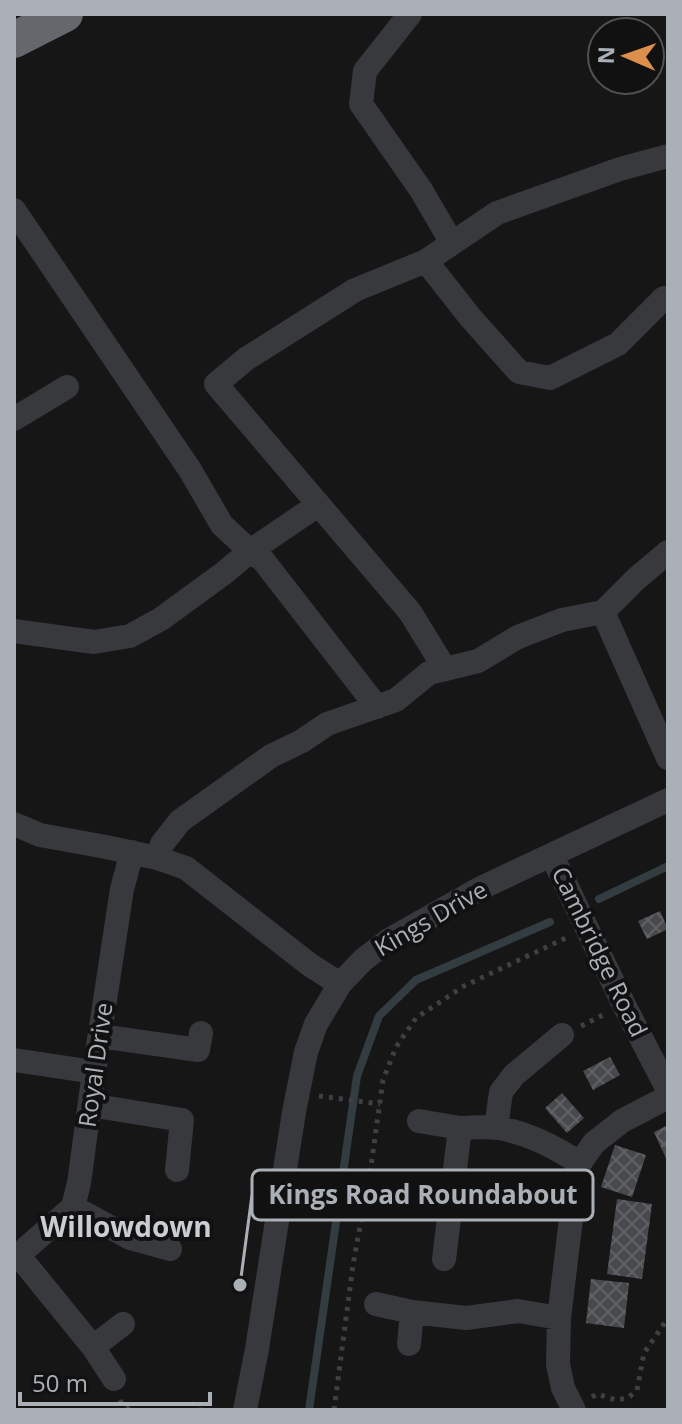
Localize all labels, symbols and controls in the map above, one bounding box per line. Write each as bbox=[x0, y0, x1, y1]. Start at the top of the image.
north arrow bbox=[586, 16, 666, 96]
text: N bbox=[590, 46, 620, 65]
street label: Cambridge Road bbox=[545, 861, 656, 1042]
street label: Kings Drive bbox=[368, 872, 493, 963]
street label: Royal Drive bbox=[69, 1000, 120, 1129]
callout: Kings Road Roundabout bbox=[252, 1170, 593, 1220]
text: Kings Road Roundabout bbox=[268, 1176, 578, 1212]
district label: Willowdown bbox=[40, 1207, 212, 1245]
scale bar bbox=[20, 1356, 210, 1406]
text: 50 m bbox=[32, 1366, 88, 1399]

